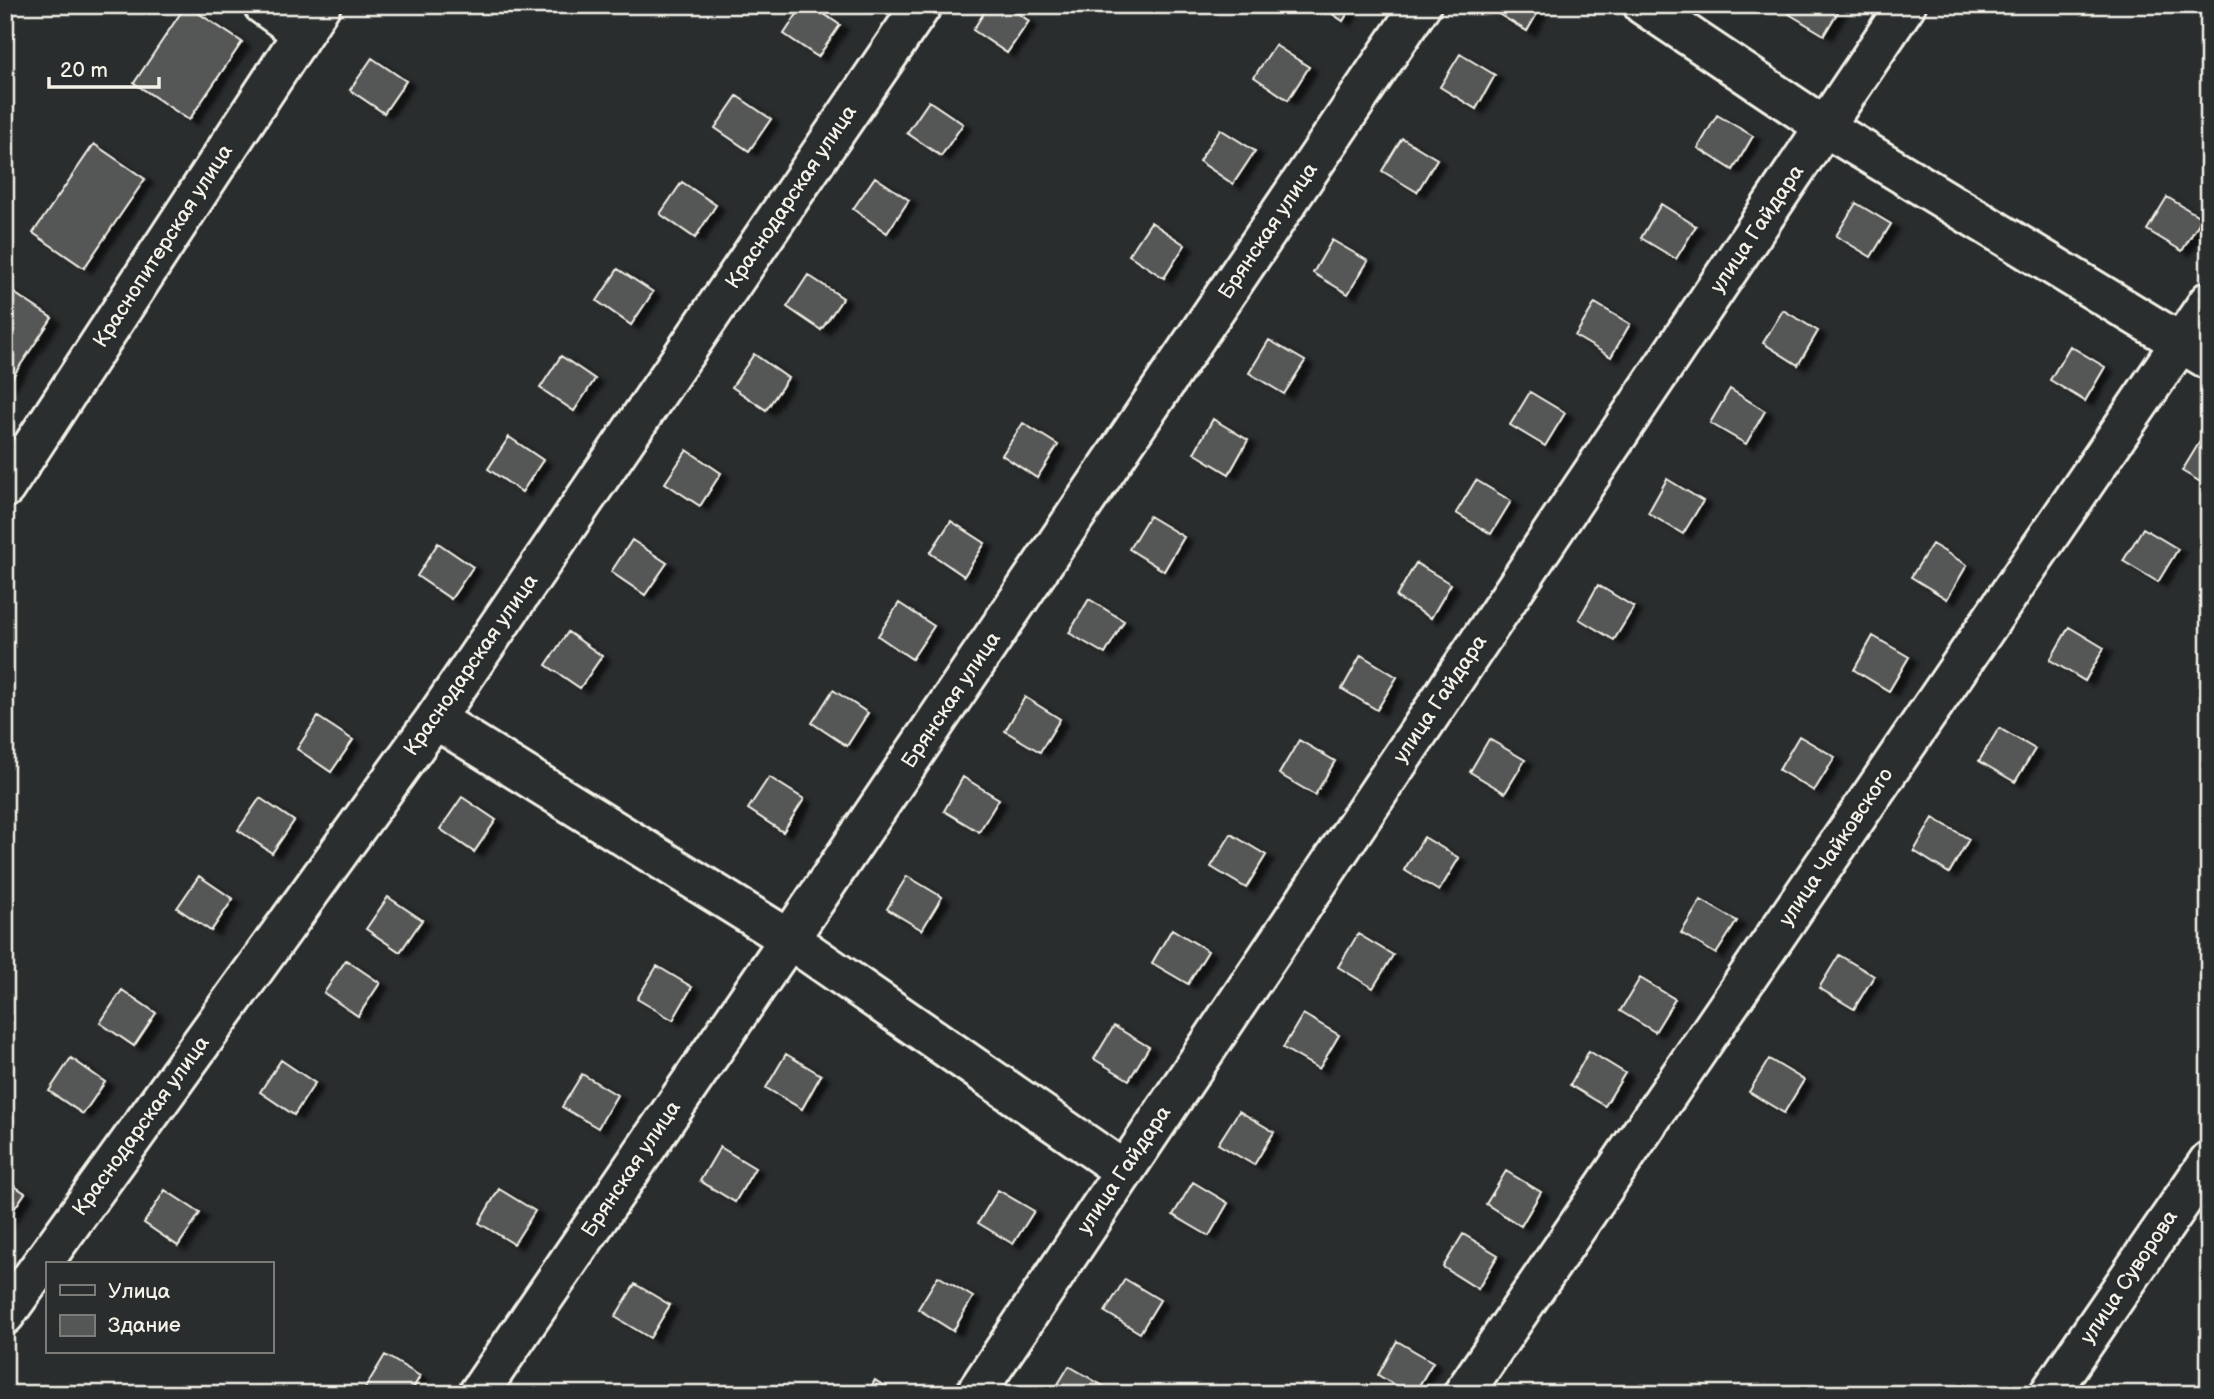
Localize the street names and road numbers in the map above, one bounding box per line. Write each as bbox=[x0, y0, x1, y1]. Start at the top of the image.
street label: Краснодарская улица bbox=[720, 100, 862, 294]
street label: Краснопитерская улица bbox=[88, 139, 238, 352]
street label: Брянская улица bbox=[1213, 158, 1323, 304]
street label: улица Гайдара bbox=[1705, 160, 1809, 298]
street label: Краснодарская улица bbox=[399, 569, 544, 761]
street label: Брянская улица bbox=[896, 627, 1006, 773]
street label: улица Гайдара bbox=[1388, 630, 1492, 768]
street label: улица Чайковского bbox=[1774, 763, 1898, 931]
street label: Краснодарская улица bbox=[67, 1031, 215, 1221]
street label: Брянская улица bbox=[576, 1096, 686, 1242]
street label: улица Гайдара bbox=[1072, 1101, 1176, 1239]
street label: улица Суворова bbox=[2075, 1205, 2183, 1349]

